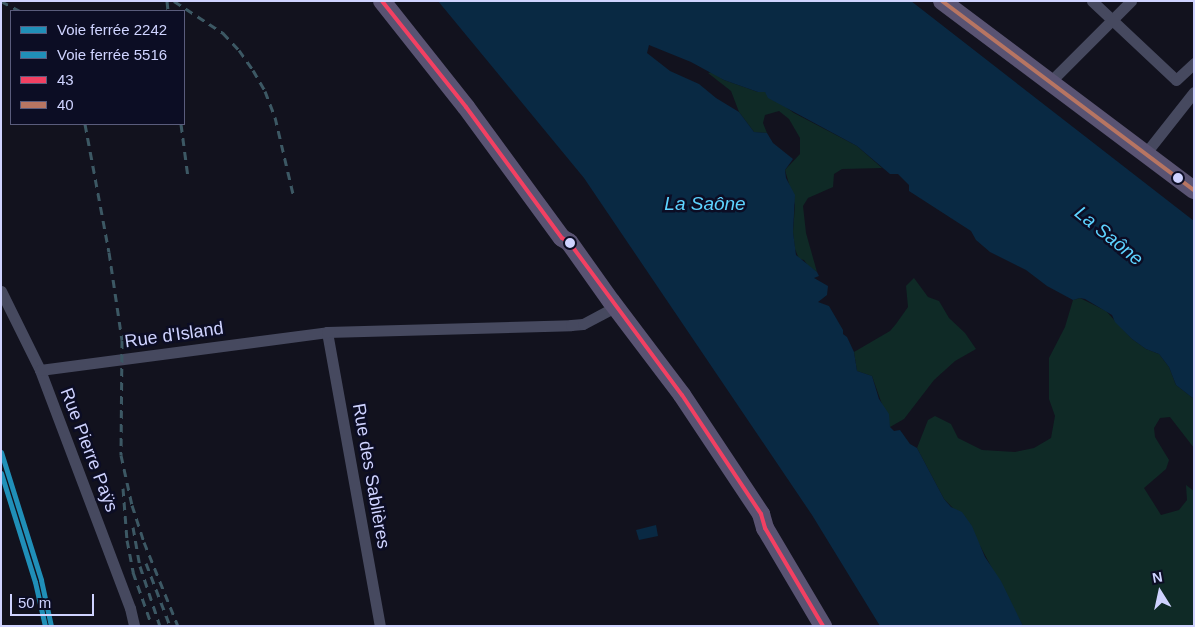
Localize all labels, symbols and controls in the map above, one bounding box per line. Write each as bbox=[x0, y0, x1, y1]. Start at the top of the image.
legend bbox=[10, 10, 185, 125]
text: Voie ferrée 2242 bbox=[57, 21, 167, 38]
text: Voie ferrée 5516 bbox=[57, 46, 167, 63]
text: 43 bbox=[57, 71, 74, 88]
text: 40 bbox=[57, 96, 74, 113]
unlabelled marker bbox=[1173, 173, 1183, 183]
water label: La Saône bbox=[664, 193, 746, 215]
water label: La Saône bbox=[1070, 202, 1148, 270]
unlabelled marker bbox=[565, 238, 575, 248]
street label: Rue d'Island bbox=[123, 317, 225, 353]
street label: Rue Pierre Paÿs bbox=[55, 385, 123, 515]
street label: Rue des Sablières bbox=[348, 402, 394, 550]
north arrow bbox=[1135, 567, 1185, 617]
text: N bbox=[1151, 568, 1164, 586]
scale bar bbox=[12, 584, 96, 616]
text: 50 m bbox=[18, 594, 51, 611]

